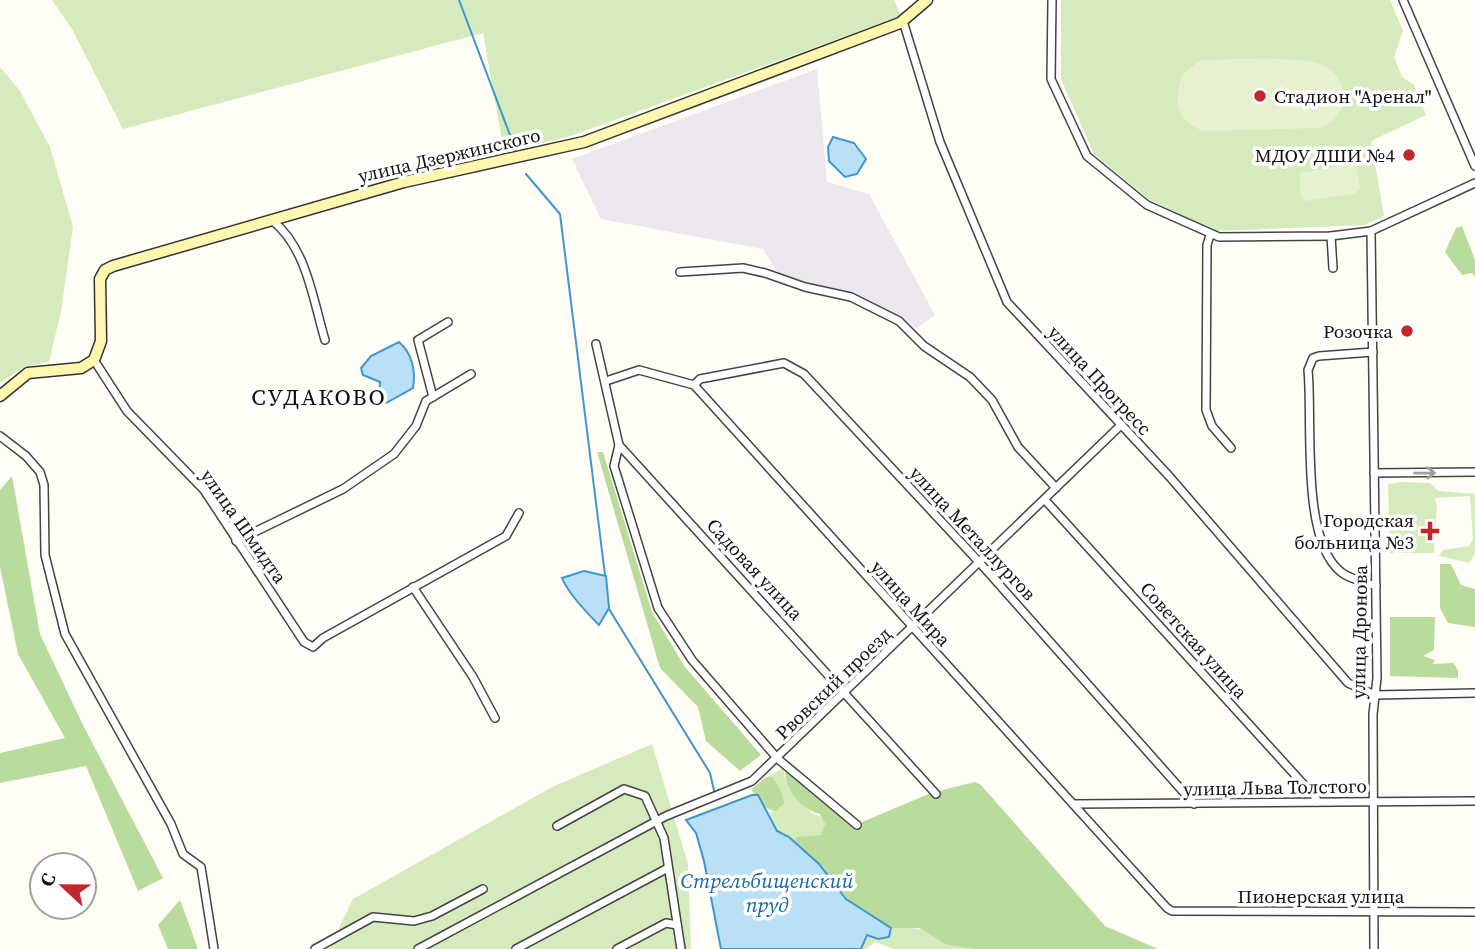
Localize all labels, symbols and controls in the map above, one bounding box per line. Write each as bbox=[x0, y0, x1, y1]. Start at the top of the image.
place label: Стадион "Аренал" bbox=[1274, 83, 1431, 109]
marker: Стадион "Аренал" bbox=[1252, 88, 1268, 104]
street label: улица Дзержинского bbox=[355, 121, 543, 189]
place label: МДОУ ДШИ №4 bbox=[1255, 142, 1395, 168]
marker: МДОУ ДШИ №4 bbox=[1401, 147, 1417, 163]
place label: Розочка bbox=[1323, 318, 1393, 344]
street label: улица Прогресс bbox=[1042, 319, 1158, 441]
marker: Розочка bbox=[1399, 323, 1415, 339]
district label: СУДАКОВО bbox=[251, 381, 387, 413]
street label: улица Металлургов bbox=[904, 460, 1042, 606]
street label: улица Шмидта bbox=[195, 464, 293, 589]
one-way arrow bbox=[1413, 466, 1436, 480]
place label: Городская больница №3 bbox=[1294, 507, 1414, 555]
street label: Садовая улица bbox=[701, 512, 809, 626]
marker: Городская больница №3 bbox=[1420, 521, 1440, 541]
street label: улица Мира bbox=[865, 554, 957, 652]
street label: улица Дронова bbox=[1345, 564, 1373, 699]
street label: Советская улица bbox=[1134, 576, 1254, 704]
street label: Рвовский проезд bbox=[769, 621, 897, 745]
street label: улица Льва Толстого bbox=[1183, 772, 1367, 802]
north arrow bbox=[28, 851, 98, 921]
water label: Стрельбищенский пруд bbox=[681, 866, 853, 919]
text: С bbox=[33, 869, 62, 890]
street label: Пионерская улица bbox=[1238, 883, 1405, 909]

